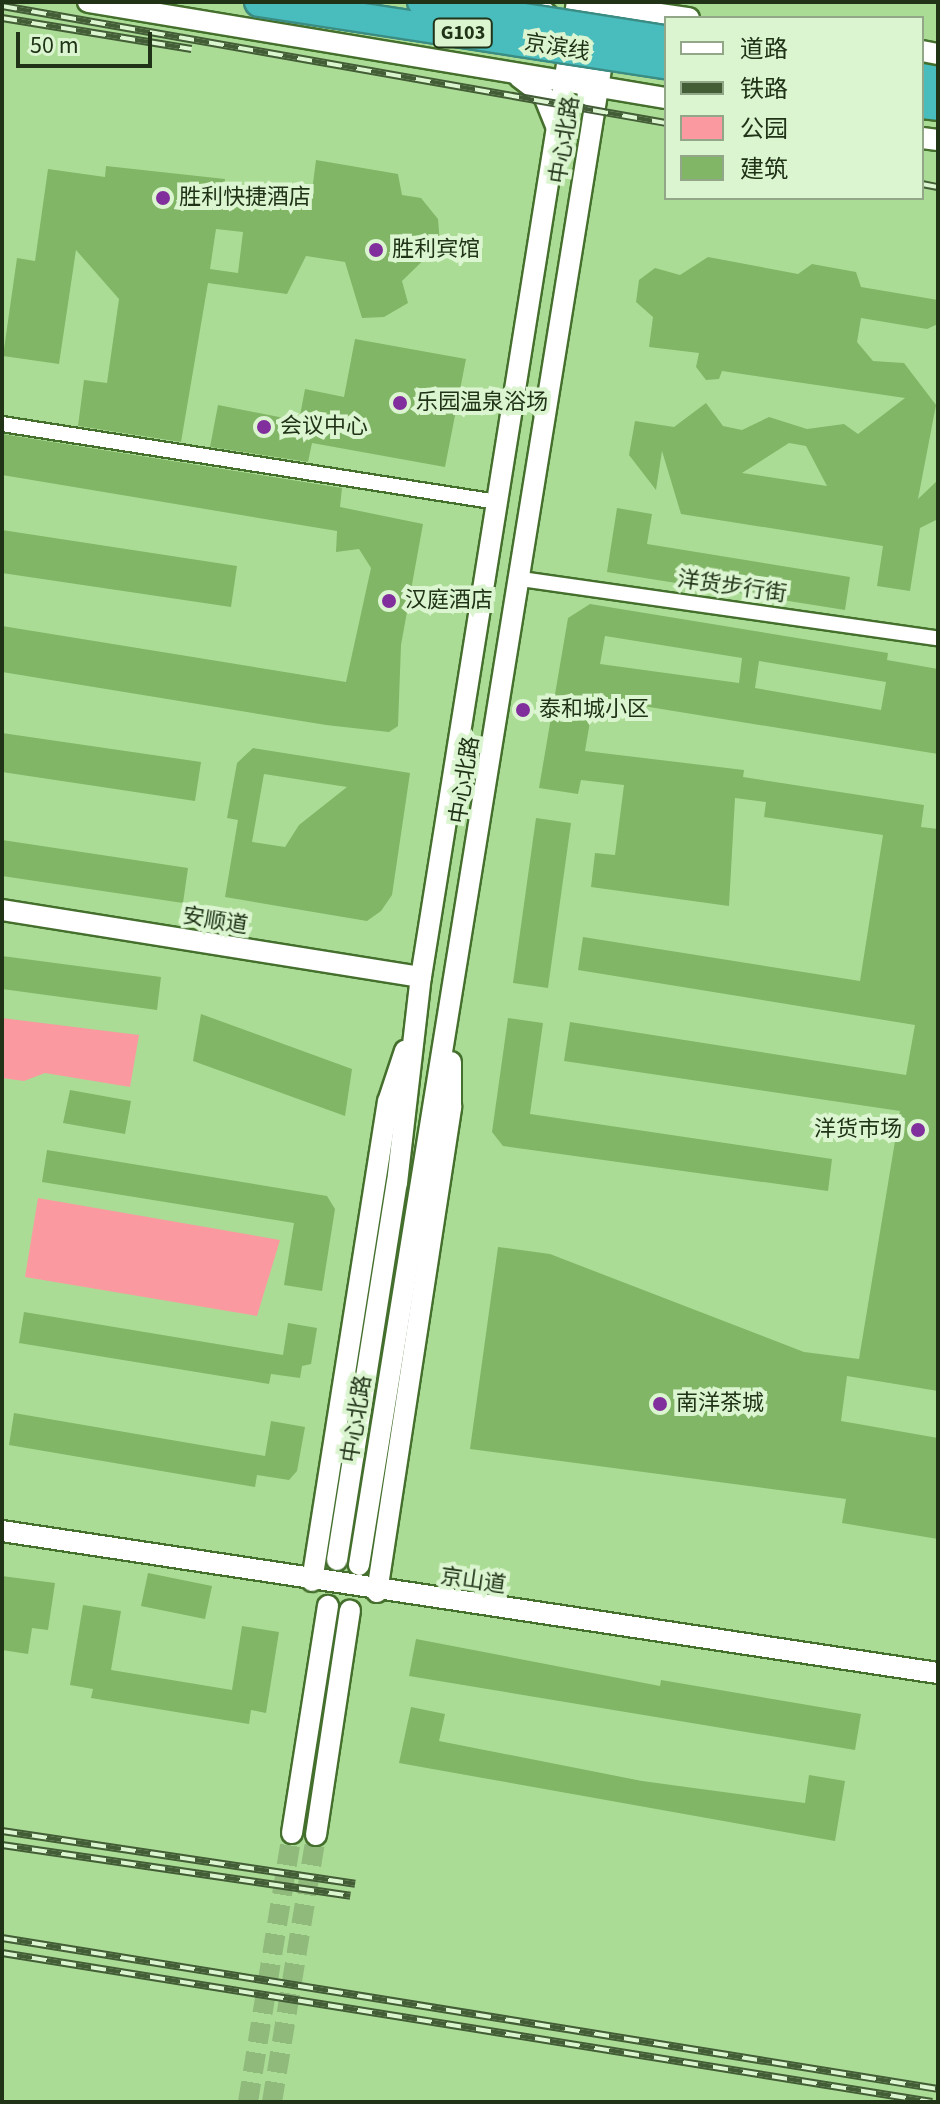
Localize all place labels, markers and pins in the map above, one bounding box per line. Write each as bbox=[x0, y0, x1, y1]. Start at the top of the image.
place label: 胜利快捷酒店 bbox=[179, 185, 311, 211]
marker: 胜利快捷酒店 bbox=[154, 189, 172, 207]
place label: 胜利宾馆 bbox=[392, 237, 480, 263]
marker: 胜利宾馆 bbox=[367, 241, 385, 259]
place label: 乐园温泉浴场 bbox=[416, 390, 548, 416]
marker: 乐园温泉浴场 bbox=[391, 394, 409, 412]
place label: 会议中心 bbox=[280, 414, 368, 440]
marker: 会议中心 bbox=[255, 418, 273, 436]
place label: 汉庭酒店 bbox=[405, 588, 493, 614]
marker: 汉庭酒店 bbox=[380, 592, 398, 610]
place label: 泰和城小区 bbox=[539, 697, 649, 723]
marker: 泰和城小区 bbox=[514, 701, 532, 719]
place label: 洋货市场 bbox=[814, 1117, 902, 1143]
marker: 洋货市场 bbox=[909, 1121, 927, 1139]
place label: 南洋茶城 bbox=[676, 1391, 764, 1417]
marker: 南洋茶城 bbox=[651, 1395, 669, 1413]

